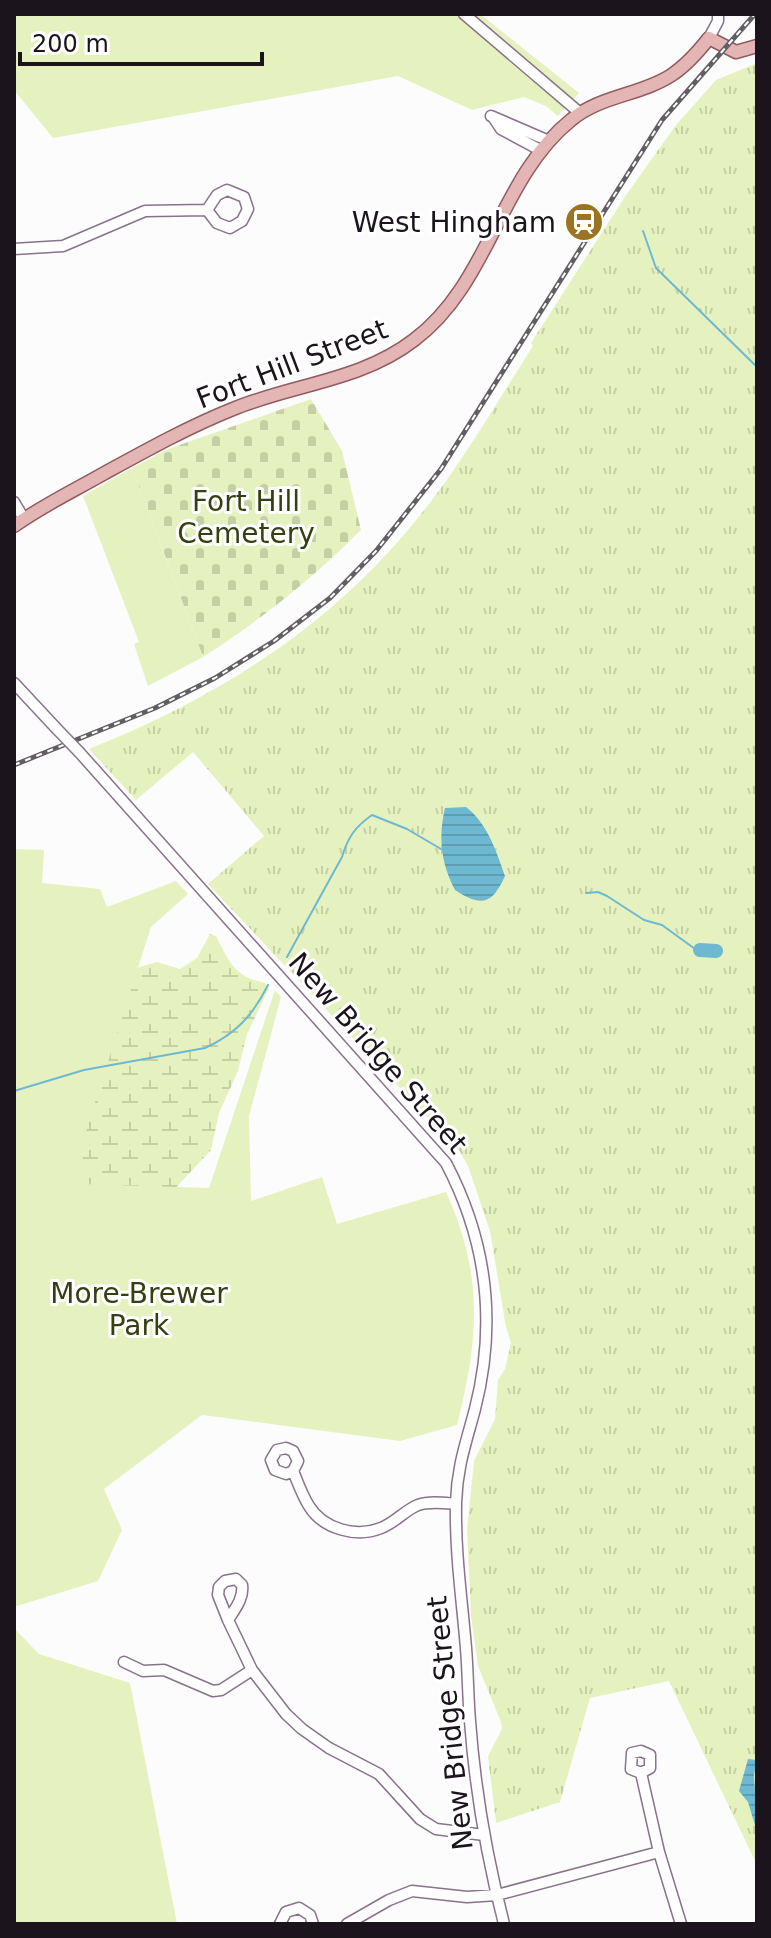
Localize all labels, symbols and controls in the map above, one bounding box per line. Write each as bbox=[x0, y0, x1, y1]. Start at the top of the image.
scale bar bbox=[20, 16, 262, 66]
text: 200 m bbox=[32, 30, 109, 58]
station icon: West Hingham bbox=[563, 201, 605, 243]
place label: West Hingham bbox=[352, 206, 556, 239]
street label: Fort Hill Street bbox=[192, 312, 392, 416]
park label: Fort Hill Cemetery bbox=[177, 485, 315, 550]
street label: New Bridge Street bbox=[282, 946, 474, 1160]
park label: More-Brewer Park bbox=[50, 1277, 228, 1342]
street label: New Bridge Street bbox=[420, 1594, 480, 1852]

